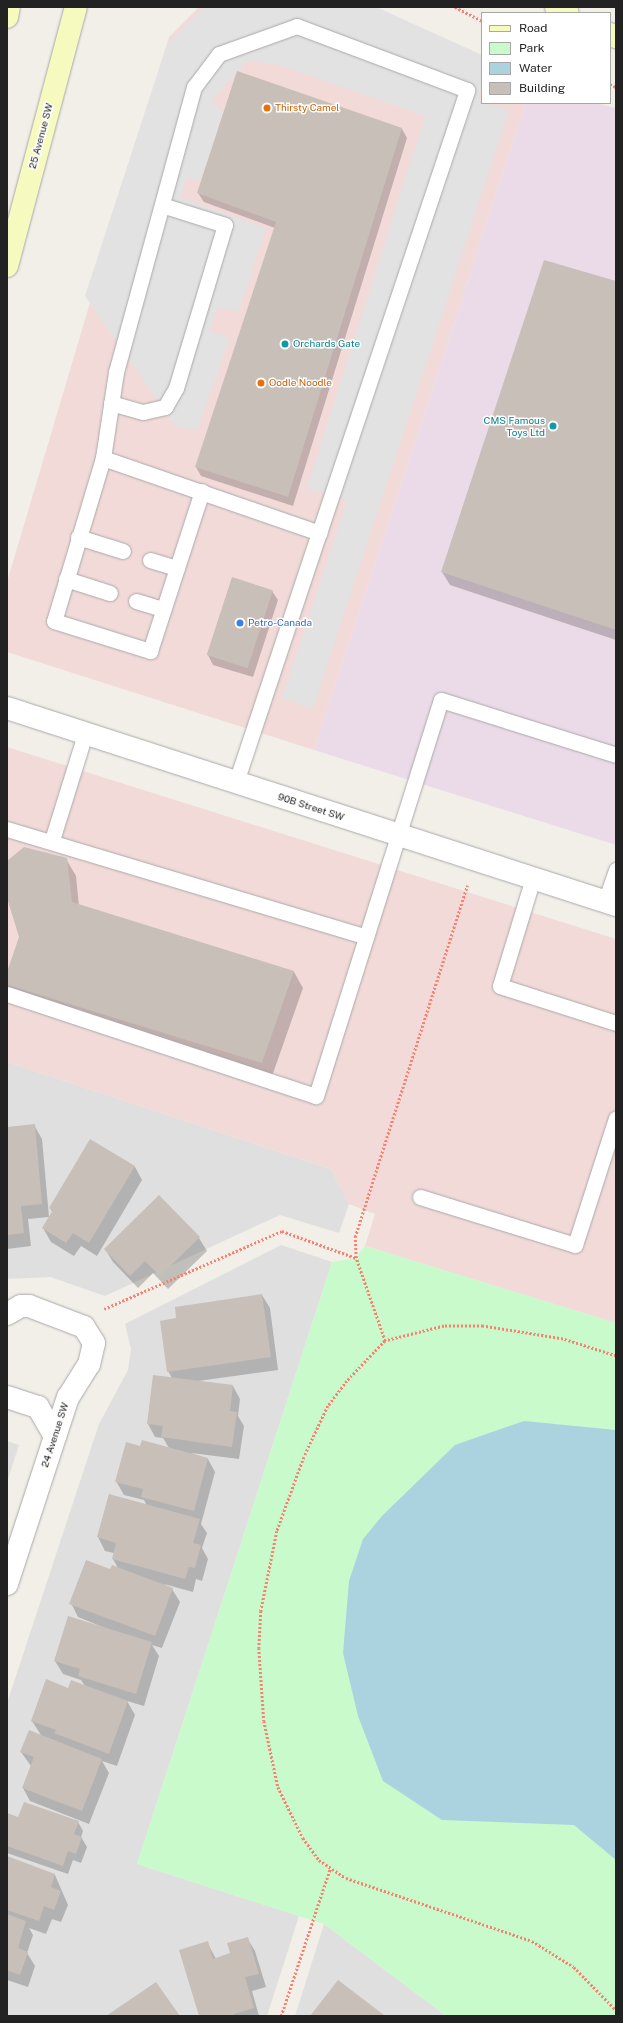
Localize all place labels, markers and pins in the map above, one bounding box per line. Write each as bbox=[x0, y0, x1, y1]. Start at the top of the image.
place label: Thirsty Camel bbox=[275, 102, 339, 114]
marker: Thirsty Camel bbox=[262, 103, 272, 113]
place label: Orchards Gate bbox=[293, 338, 360, 350]
marker: Orchards Gate bbox=[280, 339, 290, 349]
place label: Oodle Noodle bbox=[269, 377, 332, 389]
marker: Oodle Noodle bbox=[256, 378, 266, 388]
place label: CMS Famous Toys Ltd bbox=[484, 414, 545, 438]
marker: CMS Famous Toys Ltd bbox=[548, 421, 558, 431]
place label: Petro-Canada bbox=[248, 617, 312, 629]
marker: Petro-Canada bbox=[235, 618, 245, 628]

